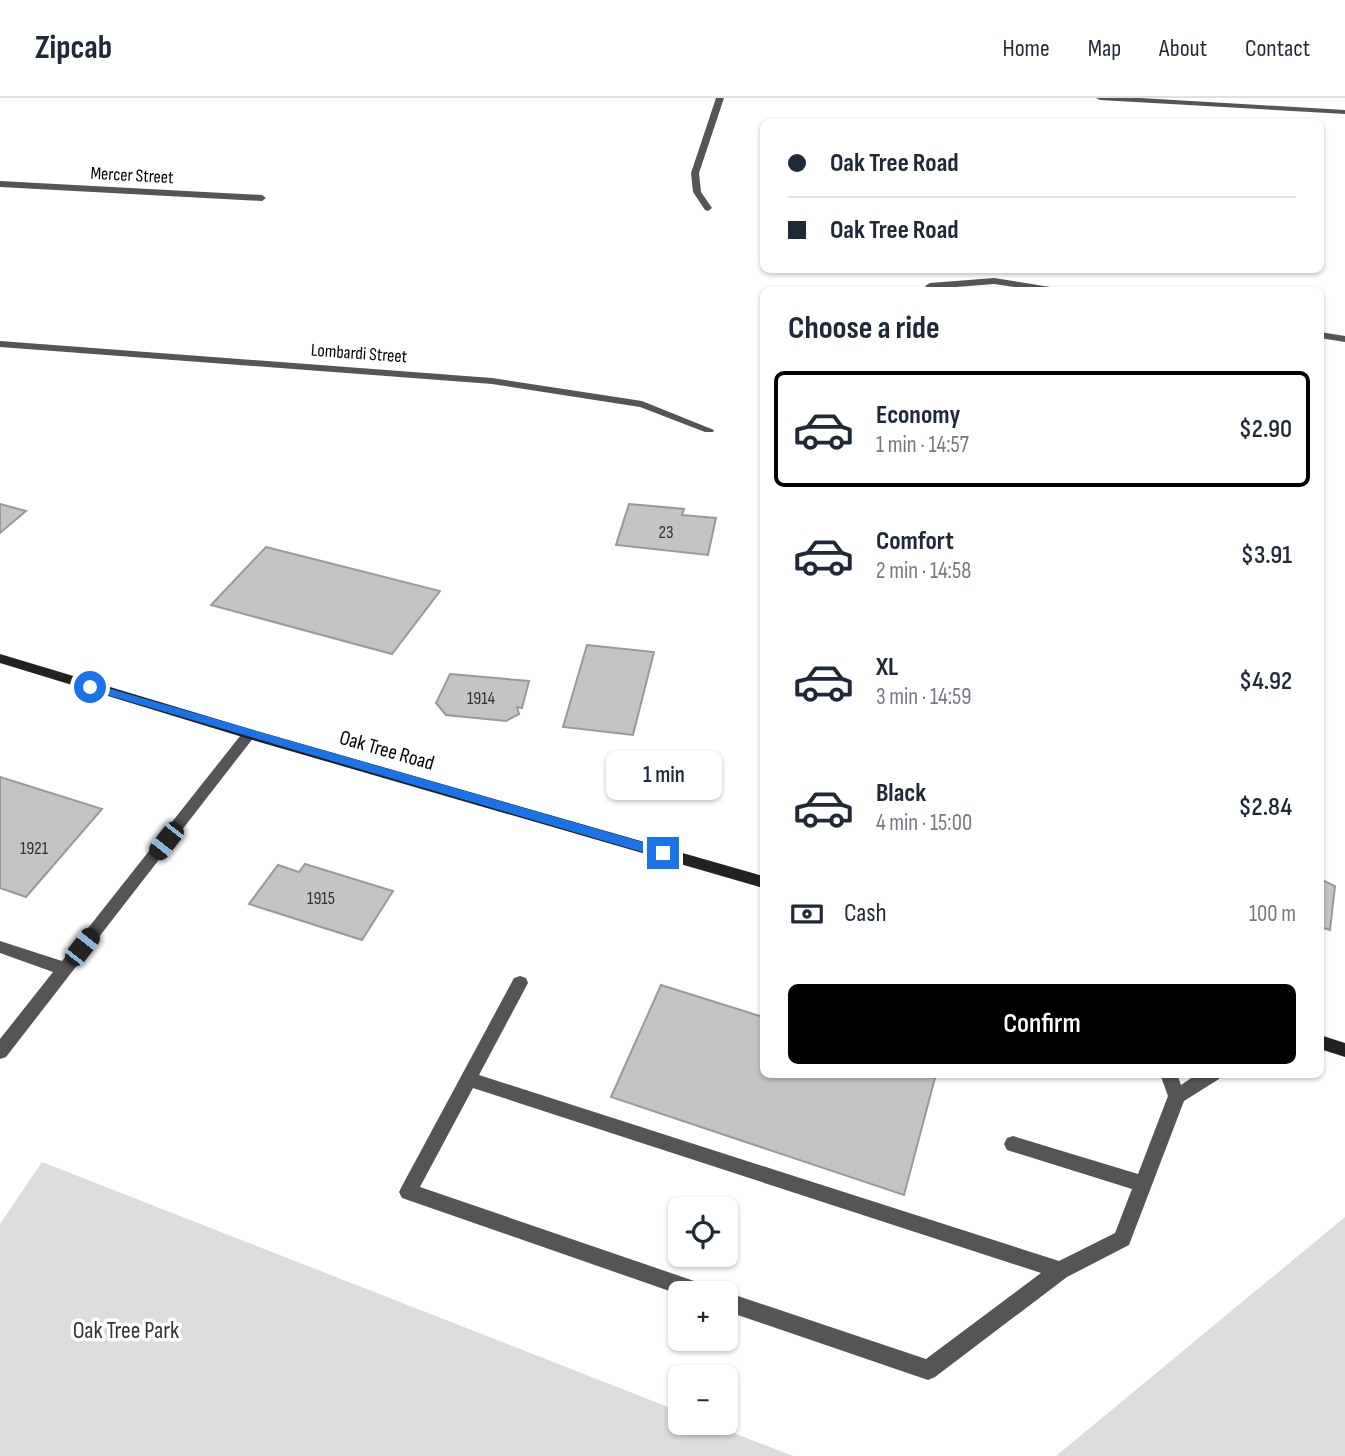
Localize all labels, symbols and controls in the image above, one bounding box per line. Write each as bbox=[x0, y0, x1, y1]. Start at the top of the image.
text: Zipcab bbox=[35, 28, 112, 68]
text: Home bbox=[1002, 34, 1050, 63]
text: Map bbox=[1088, 34, 1121, 63]
text: About bbox=[1159, 34, 1207, 63]
text: Contact bbox=[1245, 34, 1310, 63]
text: Oak Tree Road bbox=[830, 148, 959, 179]
street label: Mercer Street bbox=[90, 163, 175, 188]
text: Oak Tree Road bbox=[830, 215, 959, 246]
text: Choose a ride bbox=[788, 309, 940, 348]
street label: Lombardi Street bbox=[310, 340, 408, 367]
icon: car bbox=[792, 398, 855, 461]
text: Economy bbox=[876, 400, 960, 431]
text: $2.90 bbox=[1239, 414, 1292, 445]
text: 1 min · 14:57 bbox=[876, 431, 969, 459]
house number: 23 bbox=[659, 522, 674, 543]
icon: car bbox=[792, 524, 855, 587]
text: Comfort bbox=[876, 526, 954, 557]
text: $3.91 bbox=[1241, 540, 1292, 571]
text: 2 min · 14:58 bbox=[876, 557, 971, 585]
icon: car bbox=[792, 650, 855, 713]
text: XL bbox=[876, 652, 898, 683]
text: $4.92 bbox=[1239, 666, 1292, 697]
route start bbox=[74, 671, 106, 703]
text: 3 min · 14:59 bbox=[876, 683, 972, 711]
house number: 1914 bbox=[467, 688, 496, 709]
street label: Oak Tree Road bbox=[337, 725, 437, 776]
callout: 1 min bbox=[605, 752, 721, 800]
text: 1 min bbox=[643, 761, 685, 789]
icon: car bbox=[792, 776, 855, 839]
text: Black bbox=[876, 778, 926, 809]
text: $2.84 bbox=[1238, 792, 1292, 823]
text: 4 min · 15:00 bbox=[876, 809, 972, 837]
car bbox=[145, 818, 188, 864]
route end bbox=[647, 837, 679, 869]
house number: 1921 bbox=[20, 838, 49, 859]
house number: 1915 bbox=[307, 888, 335, 909]
icon: cash bbox=[788, 895, 826, 933]
text: Cash bbox=[844, 898, 887, 929]
text: 100 m bbox=[1249, 900, 1296, 928]
car bbox=[61, 924, 104, 970]
button: Confirm bbox=[788, 984, 1296, 1064]
map controls bbox=[668, 1197, 738, 1435]
button: locate bbox=[668, 1197, 738, 1267]
button: + bbox=[668, 1281, 738, 1351]
park label: Oak Tree Park bbox=[73, 1316, 179, 1345]
button: − bbox=[668, 1365, 738, 1435]

